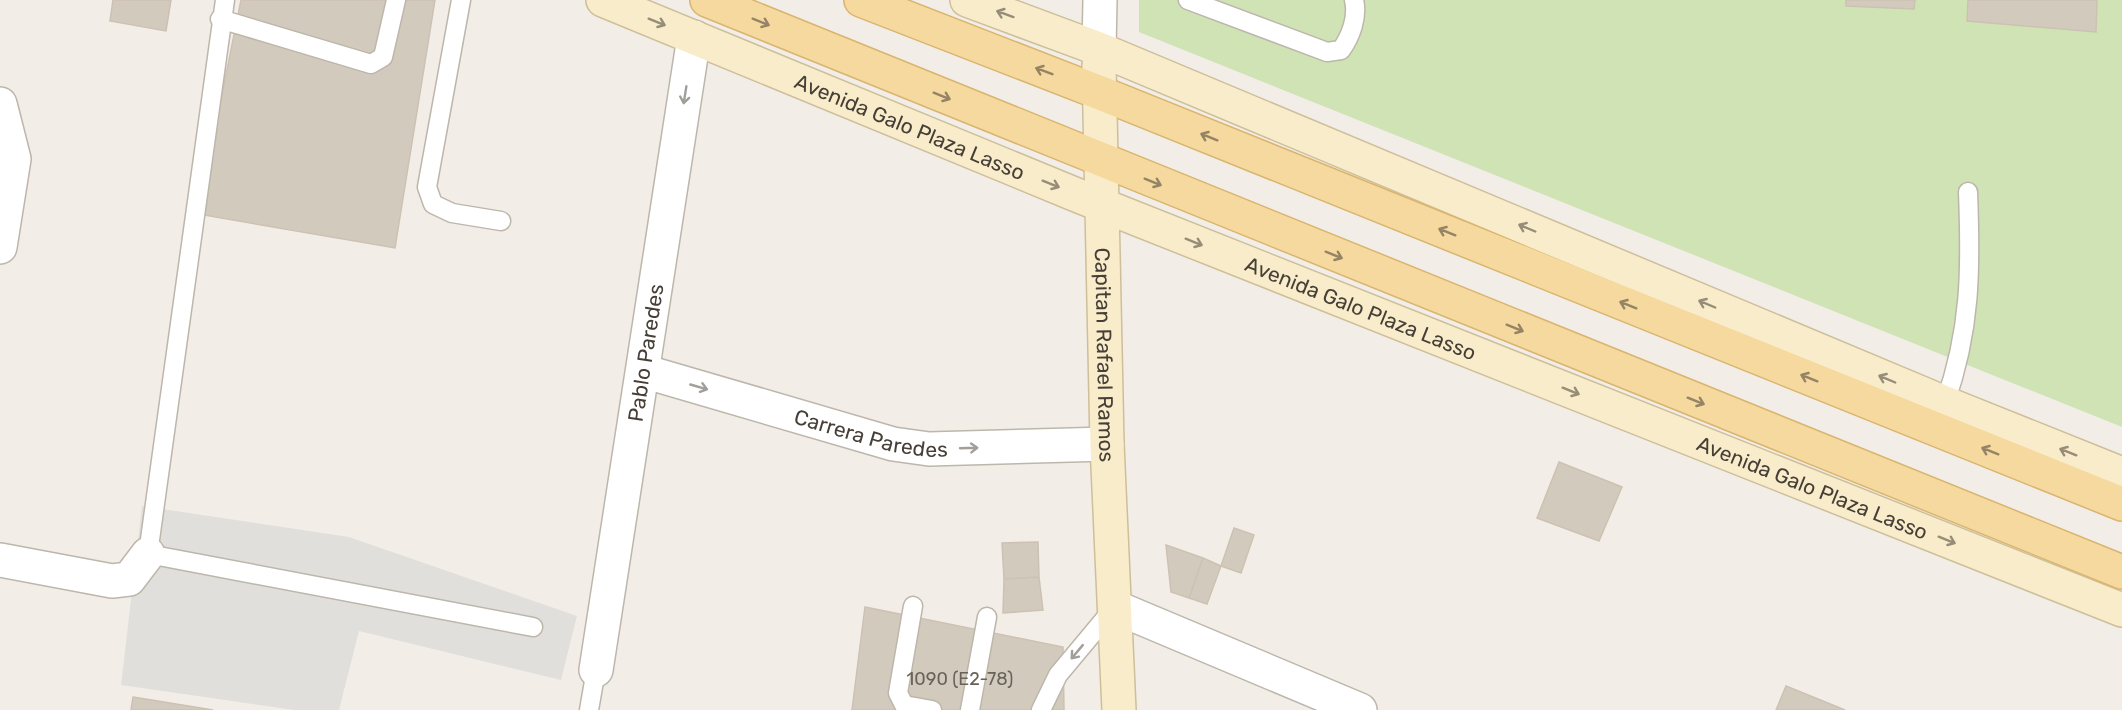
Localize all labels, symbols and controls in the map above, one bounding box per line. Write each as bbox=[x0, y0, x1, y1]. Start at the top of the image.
one-way arrow bbox=[996, 8, 1014, 19]
one-way arrow bbox=[647, 17, 665, 28]
one-way arrow bbox=[752, 17, 770, 28]
one-way arrow bbox=[1035, 65, 1053, 76]
street label: Avenida Galo Plaza Lasso bbox=[791, 68, 1029, 185]
one-way arrow bbox=[679, 85, 690, 104]
one-way arrow bbox=[932, 91, 951, 102]
one-way arrow bbox=[1200, 131, 1219, 142]
one-way arrow bbox=[1143, 177, 1162, 188]
one-way arrow bbox=[1041, 179, 1059, 190]
one-way arrow bbox=[1519, 222, 1537, 233]
one-way arrow bbox=[1438, 226, 1457, 237]
one-way arrow bbox=[1185, 237, 1203, 248]
street label: Capitan Rafael Ramos bbox=[1090, 247, 1120, 463]
one-way arrow bbox=[1324, 250, 1343, 261]
street label: Avenida Galo Plaza Lasso bbox=[1242, 251, 1480, 365]
street label: Pablo Paredes bbox=[622, 282, 668, 423]
one-way arrow bbox=[1698, 297, 1716, 308]
one-way arrow bbox=[1619, 299, 1638, 310]
one-way arrow bbox=[1505, 323, 1524, 334]
one-way arrow bbox=[1800, 372, 1819, 383]
one-way arrow bbox=[1878, 373, 1897, 384]
one-way arrow bbox=[689, 382, 708, 393]
one-way arrow bbox=[1561, 386, 1580, 397]
one-way arrow bbox=[1686, 396, 1704, 407]
street label: Carrera Paredes bbox=[792, 403, 948, 462]
street label: Avenida Galo Plaza Lasso bbox=[1693, 430, 1932, 544]
one-way arrow bbox=[958, 442, 978, 453]
one-way arrow bbox=[1981, 445, 2000, 456]
one-way arrow bbox=[2059, 446, 2077, 457]
one-way arrow bbox=[1937, 536, 1956, 547]
one-way arrow bbox=[1070, 644, 1083, 660]
house number: 1090 (E2-78) bbox=[907, 668, 1013, 690]

